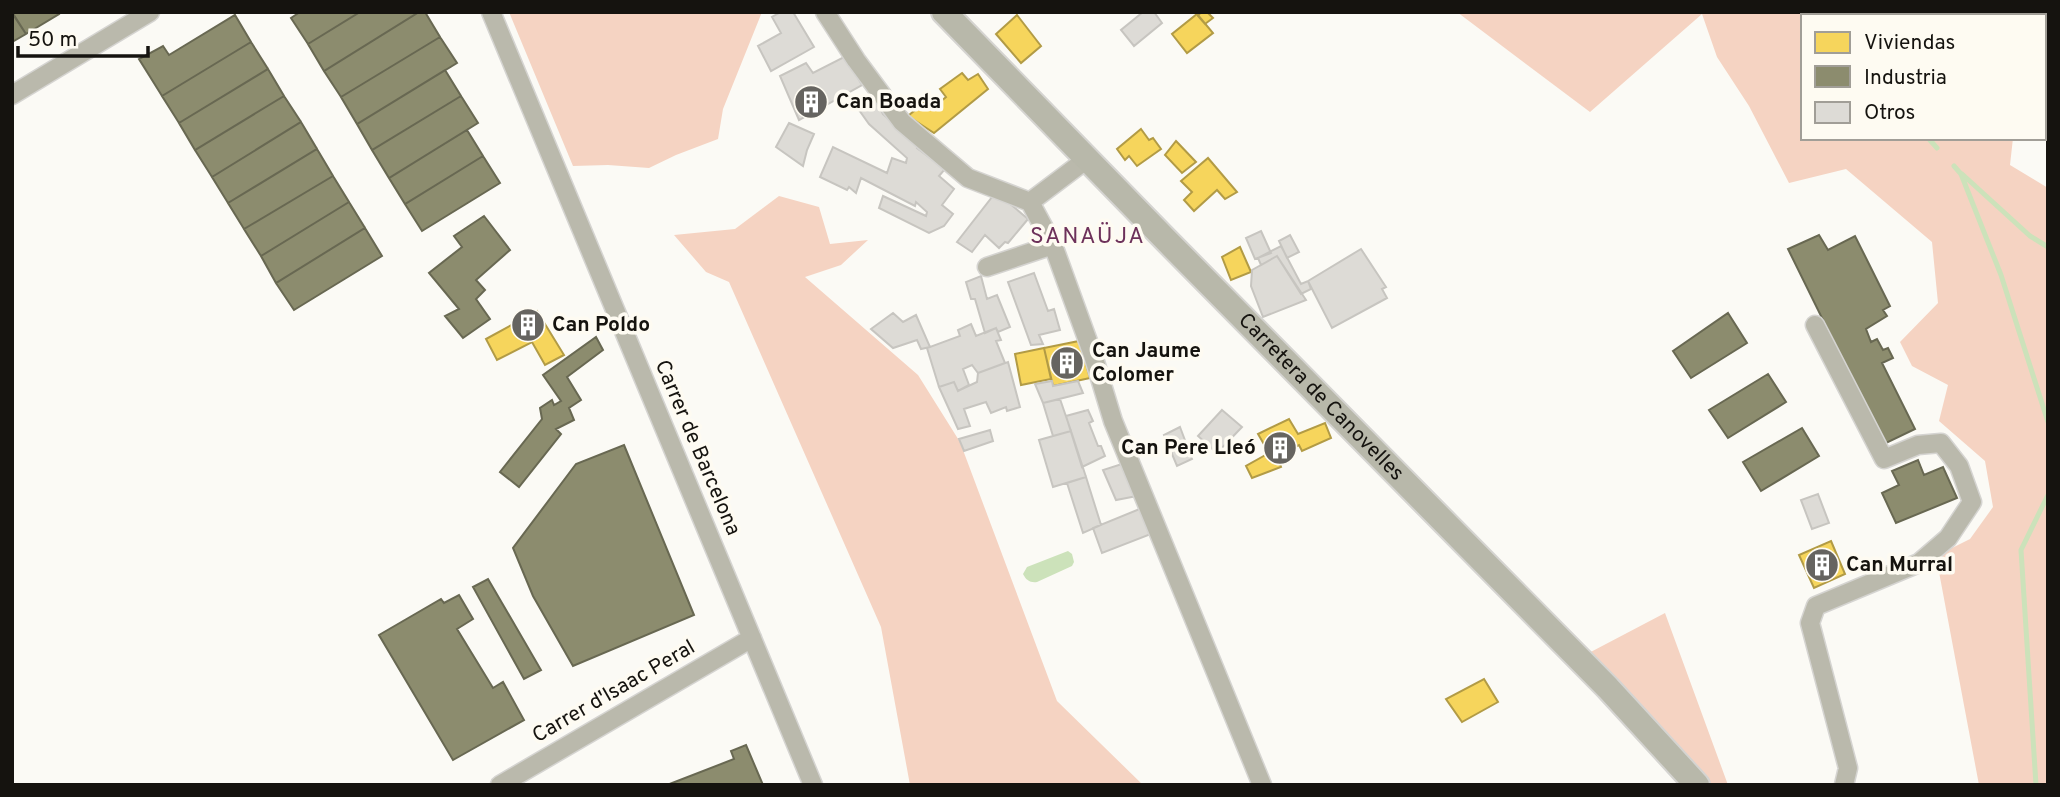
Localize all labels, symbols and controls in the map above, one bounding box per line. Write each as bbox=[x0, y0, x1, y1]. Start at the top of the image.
scale bar bbox=[18, 14, 147, 58]
legend bbox=[1801, 14, 2046, 140]
text: 50 m bbox=[28, 27, 77, 54]
text: Viviendas bbox=[1864, 30, 1955, 57]
text: Industria bbox=[1864, 65, 1947, 92]
building icon: Can Boada bbox=[792, 83, 830, 121]
place label: Can Boada bbox=[836, 89, 941, 116]
text: Otros bbox=[1864, 100, 1915, 127]
district label: SANAÜJA bbox=[1030, 222, 1146, 252]
building icon: Can Poldo bbox=[509, 306, 547, 344]
street label: Carretera de Canovelles bbox=[1232, 307, 1410, 487]
place label: Can Poldo bbox=[552, 312, 650, 339]
place label: Can Jaume Colomer bbox=[1092, 338, 1201, 389]
building icon: Can Jaume Colomer bbox=[1048, 344, 1086, 382]
street label: Carrer de Barcelona bbox=[648, 356, 746, 540]
building icon: Can Pere Lleó bbox=[1261, 429, 1299, 467]
place label: Can Pere Lleó bbox=[1121, 435, 1256, 462]
building icon: Can Murral bbox=[1803, 546, 1841, 584]
place label: Can Murral bbox=[1846, 552, 1953, 579]
street label: Carrer d'Isaac Peral bbox=[528, 634, 700, 750]

